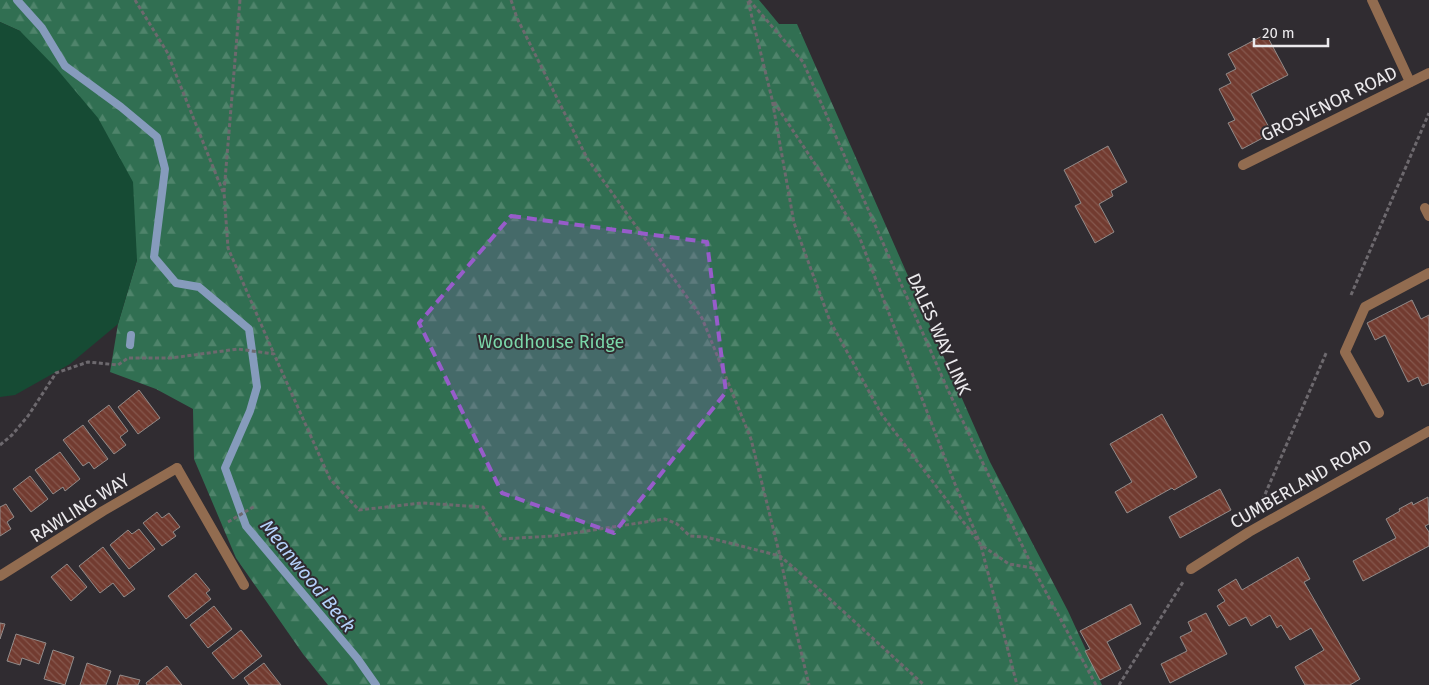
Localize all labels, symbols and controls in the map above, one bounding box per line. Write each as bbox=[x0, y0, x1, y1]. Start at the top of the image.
scale bar bbox=[1254, 15, 1328, 47]
text: 20 m bbox=[1262, 24, 1295, 42]
street label: GROSVENOR ROAD bbox=[1257, 61, 1401, 147]
street label: DALES WAY LINK bbox=[902, 270, 976, 399]
park label: Woodhouse Ridge bbox=[478, 331, 624, 353]
street label: CUMBERLAND ROAD bbox=[1226, 434, 1376, 534]
street label: RAWLING WAY bbox=[26, 469, 134, 547]
water label: Meanwood Beck bbox=[256, 515, 360, 637]

